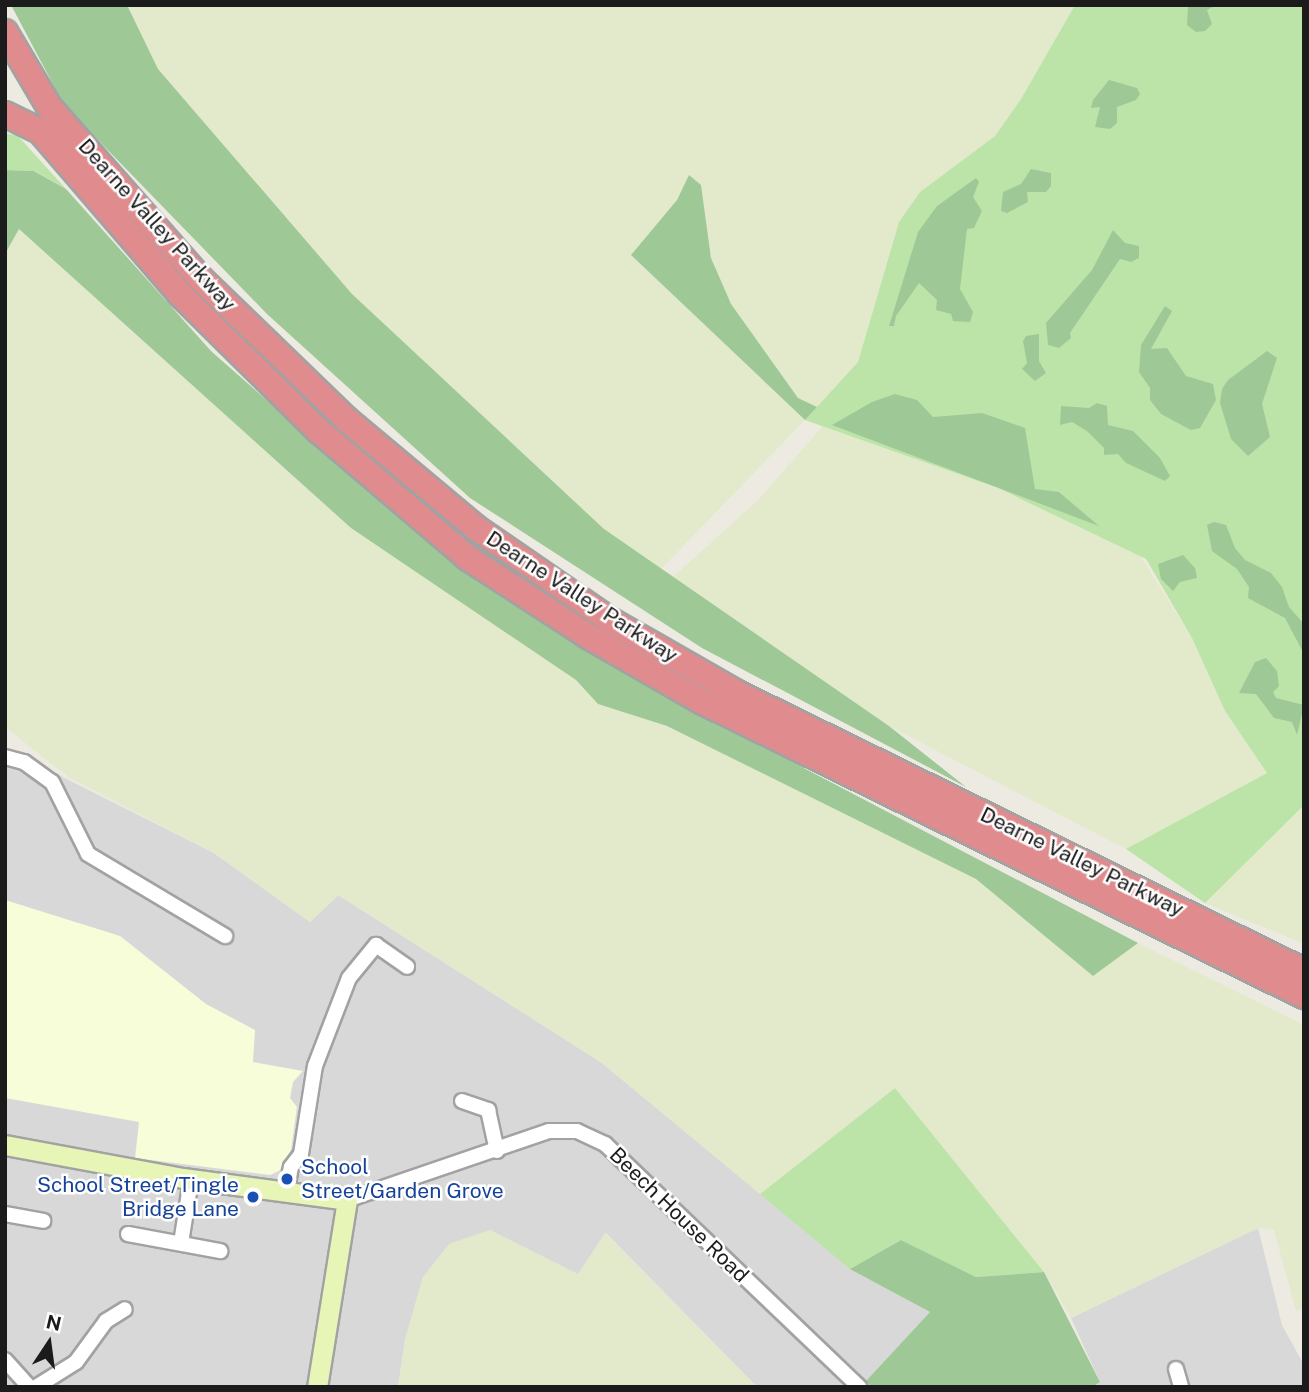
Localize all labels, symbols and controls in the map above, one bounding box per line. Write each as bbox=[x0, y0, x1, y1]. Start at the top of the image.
street label: Dearne Valley Parkway bbox=[73, 133, 241, 317]
street label: Dearne Valley Parkway bbox=[481, 526, 683, 668]
street label: Dearne Valley Parkway bbox=[976, 802, 1188, 922]
street label: Beech House Road bbox=[604, 1142, 754, 1288]
place label: School Street/Garden Grove bbox=[301, 1154, 504, 1204]
marker: School Street/Garden Grove bbox=[279, 1171, 295, 1187]
place label: School Street/Tingle Bridge Lane bbox=[37, 1172, 239, 1222]
marker: School Street/Tingle Bridge Lane bbox=[245, 1189, 261, 1205]
north arrow bbox=[14, 1308, 84, 1378]
text: N bbox=[44, 1310, 63, 1335]

